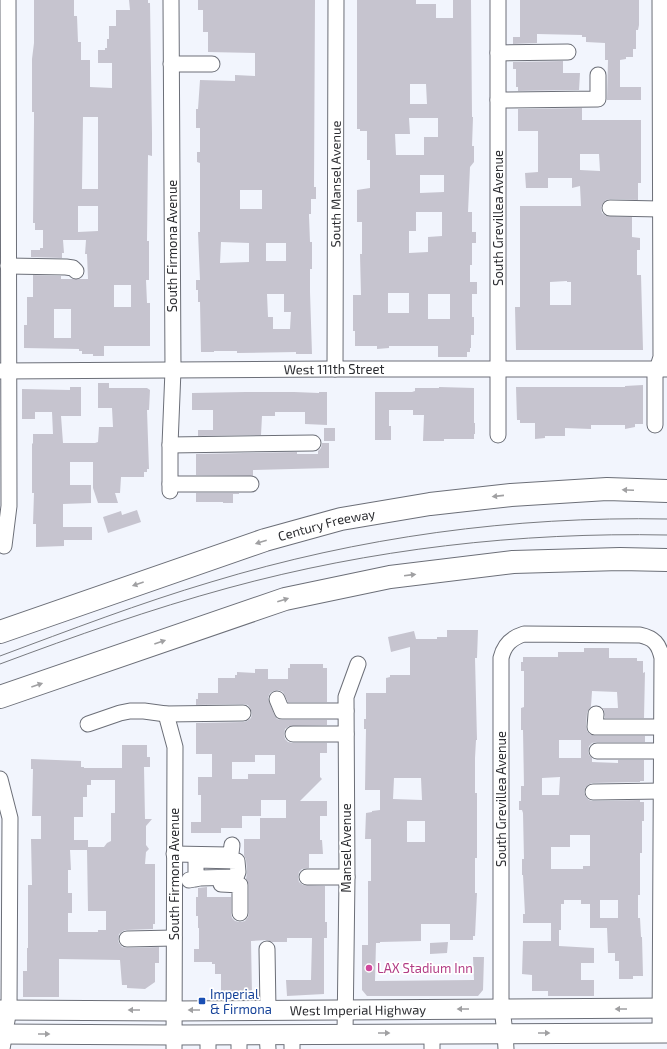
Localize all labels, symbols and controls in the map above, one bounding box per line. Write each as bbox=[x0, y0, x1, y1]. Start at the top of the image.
street label: South Mansel Avenue bbox=[327, 120, 344, 248]
street label: South Grevillea Avenue bbox=[490, 150, 506, 286]
street label: South Firmona Avenue bbox=[164, 180, 180, 312]
street label: West 111th Street bbox=[284, 361, 384, 377]
one-way arrow bbox=[621, 487, 634, 493]
one-way arrow bbox=[492, 493, 504, 499]
street label: Century Freeway bbox=[276, 505, 376, 544]
one-way arrow bbox=[255, 539, 267, 545]
one-way arrow bbox=[404, 572, 416, 578]
one-way arrow bbox=[132, 581, 144, 587]
one-way arrow bbox=[277, 597, 289, 603]
one-way arrow bbox=[154, 639, 166, 645]
one-way arrow bbox=[31, 681, 43, 687]
street label: South Grevillea Avenue bbox=[493, 731, 509, 867]
street label: Mansel Avenue bbox=[338, 803, 354, 893]
street label: South Firmona Avenue bbox=[166, 808, 182, 940]
place label: LAX Stadium Inn bbox=[377, 960, 473, 976]
marker: LAX Stadium Inn bbox=[364, 963, 374, 973]
place label: Imperial & Firmona bbox=[210, 986, 272, 1017]
marker: Imperial & Firmona bbox=[197, 996, 207, 1006]
street label: West Imperial Highway bbox=[290, 1001, 426, 1018]
one-way arrow bbox=[456, 1006, 469, 1012]
one-way arrow bbox=[614, 1006, 627, 1012]
one-way arrow bbox=[127, 1007, 140, 1013]
one-way arrow bbox=[187, 1007, 200, 1013]
one-way arrow bbox=[378, 1030, 391, 1036]
one-way arrow bbox=[538, 1030, 551, 1036]
one-way arrow bbox=[38, 1031, 51, 1037]

